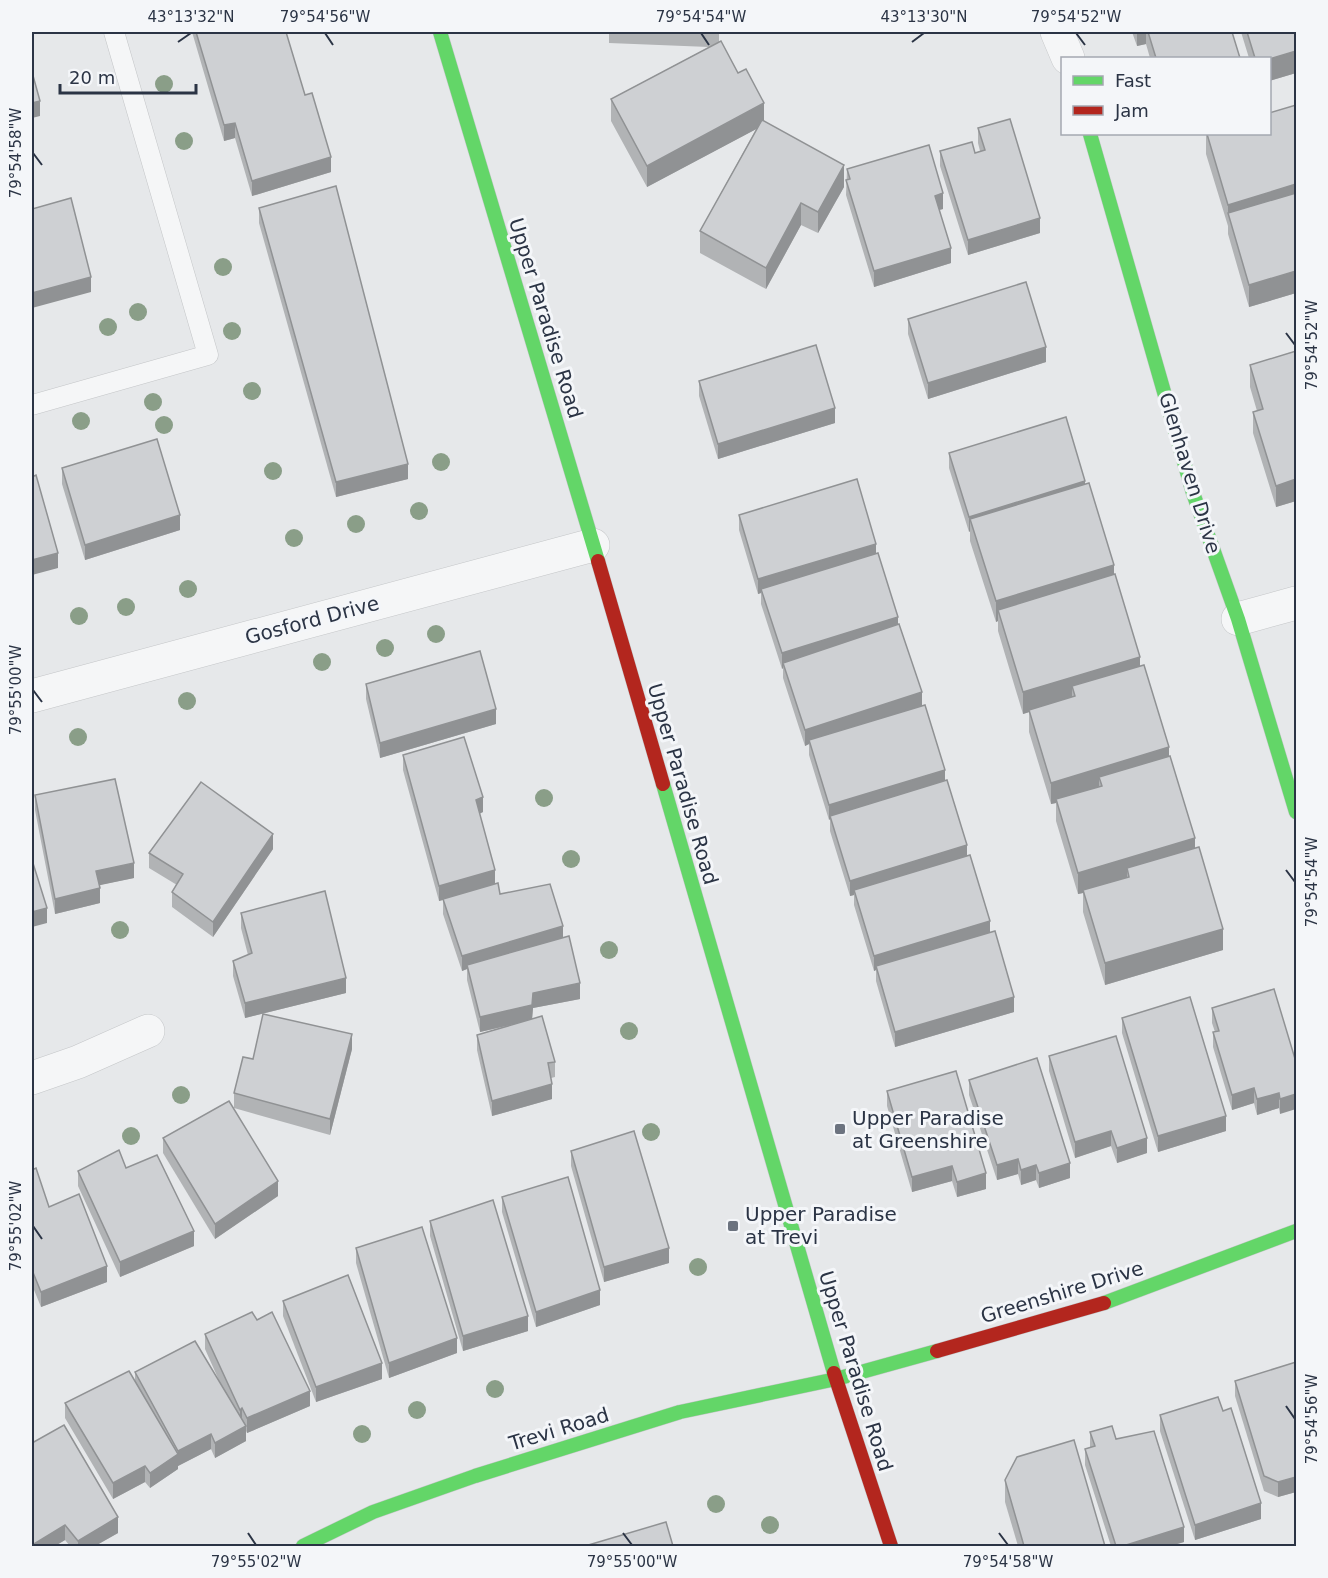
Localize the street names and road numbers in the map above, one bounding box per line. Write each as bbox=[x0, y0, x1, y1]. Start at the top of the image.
street label: Upper Paradise Road bbox=[504, 215, 588, 421]
street label: Glenhaven Drive bbox=[1154, 389, 1226, 557]
street label: Gosford Drive bbox=[242, 591, 382, 649]
street label: Upper Paradise Road bbox=[643, 681, 723, 887]
street label: Greenshire Drive bbox=[978, 1256, 1146, 1328]
street label: Upper Paradise Road bbox=[814, 1268, 898, 1474]
street label: Trevi Road bbox=[505, 1402, 612, 1456]

